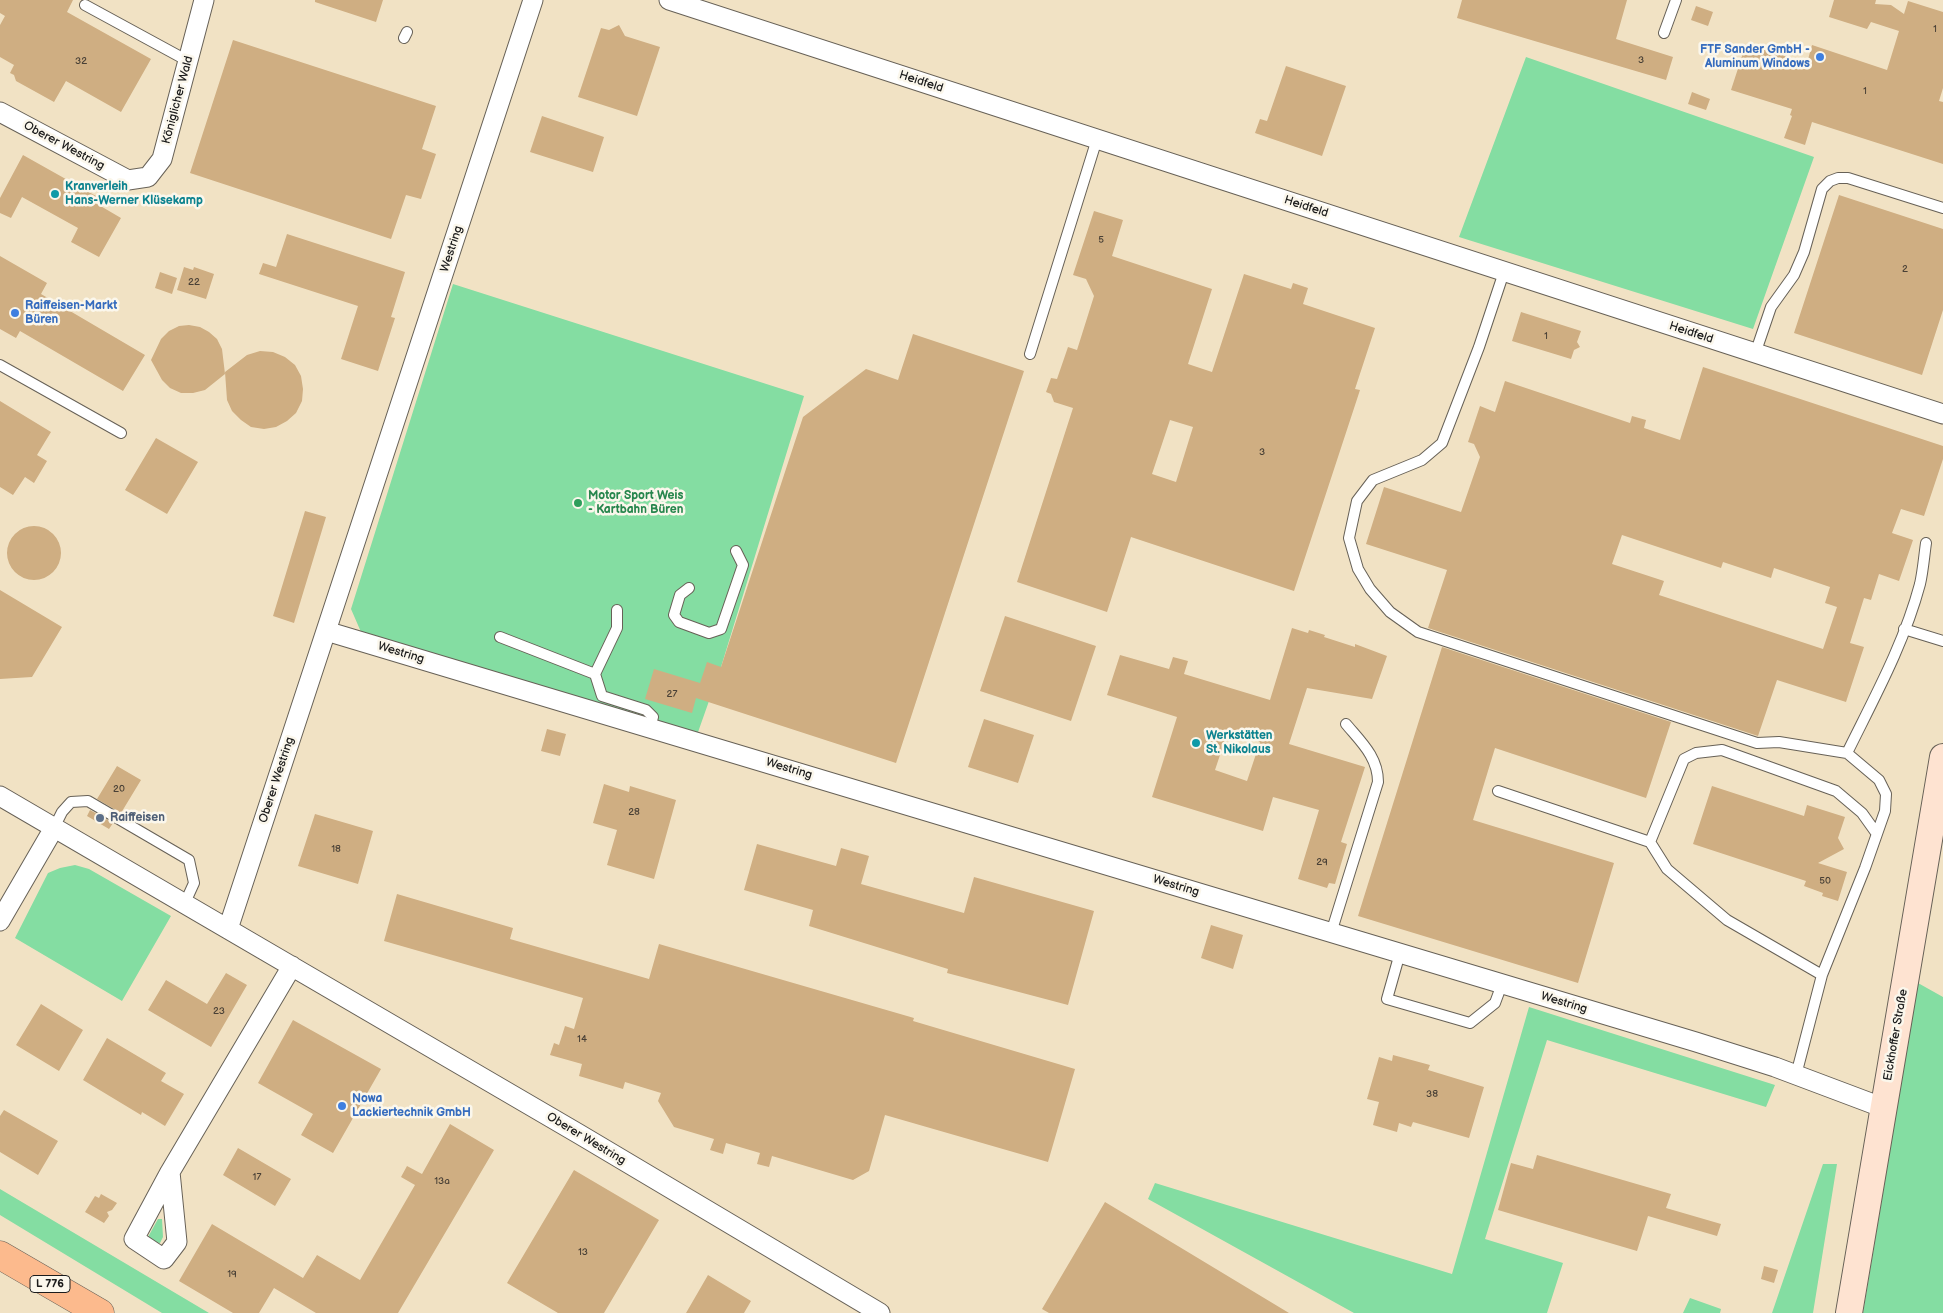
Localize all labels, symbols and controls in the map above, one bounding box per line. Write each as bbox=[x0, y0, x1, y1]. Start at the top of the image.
house number: 1 bbox=[1933, 23, 1937, 35]
place label: FTF Sander GmbH - Aluminum Windows bbox=[1700, 43, 1810, 71]
marker: FTF Sander GmbH - Aluminum Windows bbox=[1814, 51, 1826, 63]
street label: Königlicher Wald bbox=[159, 54, 197, 146]
house number: 3 bbox=[1638, 54, 1644, 66]
house number: 32 bbox=[75, 55, 87, 67]
street label: Heidfeld bbox=[897, 68, 945, 96]
house number: 1 bbox=[1863, 85, 1867, 97]
street label: Oberer Westring bbox=[21, 119, 107, 173]
place label: Kranverleih Hans-Werner Klüsekamp bbox=[65, 180, 203, 208]
marker: Kranverleih Hans-Werner Klüsekamp bbox=[49, 188, 61, 200]
street label: Heidfeld bbox=[1282, 193, 1330, 221]
street label: Westring bbox=[438, 224, 466, 274]
house number: 5 bbox=[1098, 234, 1104, 246]
house number: 2 bbox=[1902, 263, 1908, 275]
house number: 22 bbox=[188, 276, 200, 288]
place label: Raiffeisen-Markt Büren bbox=[25, 299, 117, 327]
marker: Raiffeisen-Markt Büren bbox=[9, 307, 21, 319]
street label: Heidfeld bbox=[1667, 319, 1715, 347]
house number: 1 bbox=[1544, 330, 1548, 342]
house number: 3 bbox=[1259, 446, 1265, 458]
place label: Motor Sport Weis - Kartbahn Büren bbox=[588, 489, 683, 517]
marker: Motor Sport Weis - Kartbahn Büren bbox=[572, 497, 584, 509]
street label: Westring bbox=[376, 639, 426, 667]
house number: 27 bbox=[667, 688, 677, 700]
place label: Werkstätten St. Nikolaus bbox=[1206, 729, 1273, 757]
street label: Oberer Westring bbox=[256, 735, 298, 825]
marker: Werkstätten St. Nikolaus bbox=[1190, 737, 1202, 749]
street label: Westring bbox=[764, 755, 814, 783]
house number: 20 bbox=[113, 783, 125, 795]
house number: 28 bbox=[628, 806, 640, 818]
place label: Raiffeisen bbox=[110, 811, 165, 825]
marker: Raiffeisen bbox=[94, 812, 106, 824]
house number: 18 bbox=[331, 843, 341, 855]
house number: 29 bbox=[1316, 856, 1328, 868]
street label: Westring bbox=[1151, 872, 1201, 900]
house number: 50 bbox=[1819, 875, 1831, 887]
street label: Eickhoffer Straße bbox=[1881, 988, 1911, 1082]
street label: Westring bbox=[1539, 989, 1589, 1017]
house number: 23 bbox=[213, 1005, 225, 1017]
house number: 14 bbox=[577, 1033, 587, 1045]
house number: 38 bbox=[1426, 1088, 1438, 1100]
place label: Nowa Lackiertechnik GmbH bbox=[352, 1092, 471, 1120]
marker: Nowa Lackiertechnik GmbH bbox=[336, 1100, 348, 1112]
street label: Oberer Westring bbox=[544, 1110, 628, 1168]
house number: 17 bbox=[253, 1171, 261, 1183]
house number: 13a bbox=[434, 1175, 450, 1187]
house number: 13 bbox=[578, 1246, 588, 1258]
house number: 19 bbox=[227, 1268, 237, 1280]
road number: L 776 bbox=[30, 1276, 70, 1292]

